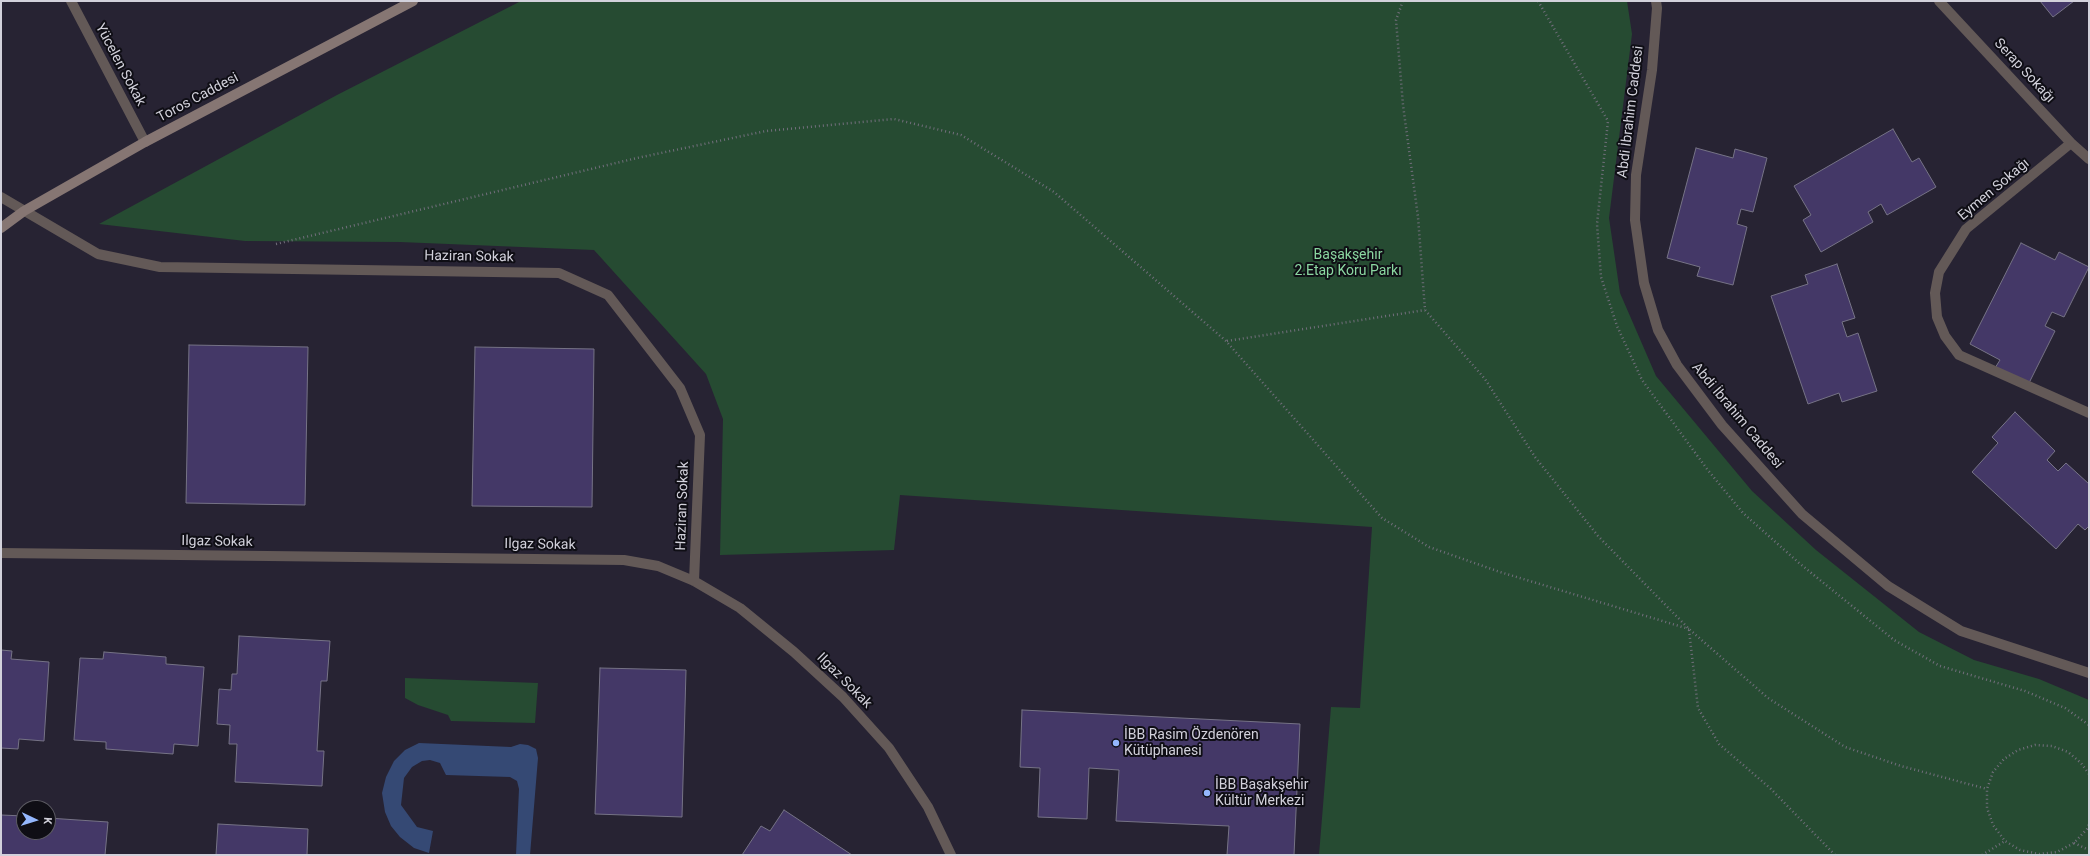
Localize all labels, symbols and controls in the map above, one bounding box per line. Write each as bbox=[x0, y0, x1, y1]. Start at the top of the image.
street label: Yücelen Sokak bbox=[91, 21, 149, 109]
street label: Serap Sokağı bbox=[1990, 35, 2058, 107]
street label: Abdi İbrahim Caddesi bbox=[1615, 45, 1647, 179]
street label: Toros Caddesi bbox=[155, 70, 241, 126]
street label: Eymen Sokağı bbox=[1955, 155, 2033, 225]
park label: Başakşehir 2.Etap Koru Parkı bbox=[1294, 247, 1402, 280]
street label: Haziran Sokak bbox=[424, 248, 514, 266]
street label: Abdi İbrahim Caddesi bbox=[1688, 360, 1786, 472]
street label: Haziran Sokak bbox=[673, 461, 693, 551]
street label: Ilgaz Sokak bbox=[181, 533, 253, 551]
street label: Ilgaz Sokak bbox=[504, 536, 576, 554]
street label: Ilgaz Sokak bbox=[813, 650, 875, 712]
place label: İBB Rasim Özdenören Kütüphanesi bbox=[1124, 727, 1259, 760]
marker: İBB Rasim Özdenören Kütüphanesi bbox=[1111, 738, 1121, 748]
place label: İBB Başakşehir Kültür Merkezi bbox=[1215, 777, 1309, 810]
marker: İBB Başakşehir Kültür Merkezi bbox=[1202, 788, 1212, 798]
north arrow bbox=[16, 800, 56, 840]
text: K bbox=[41, 817, 54, 825]

